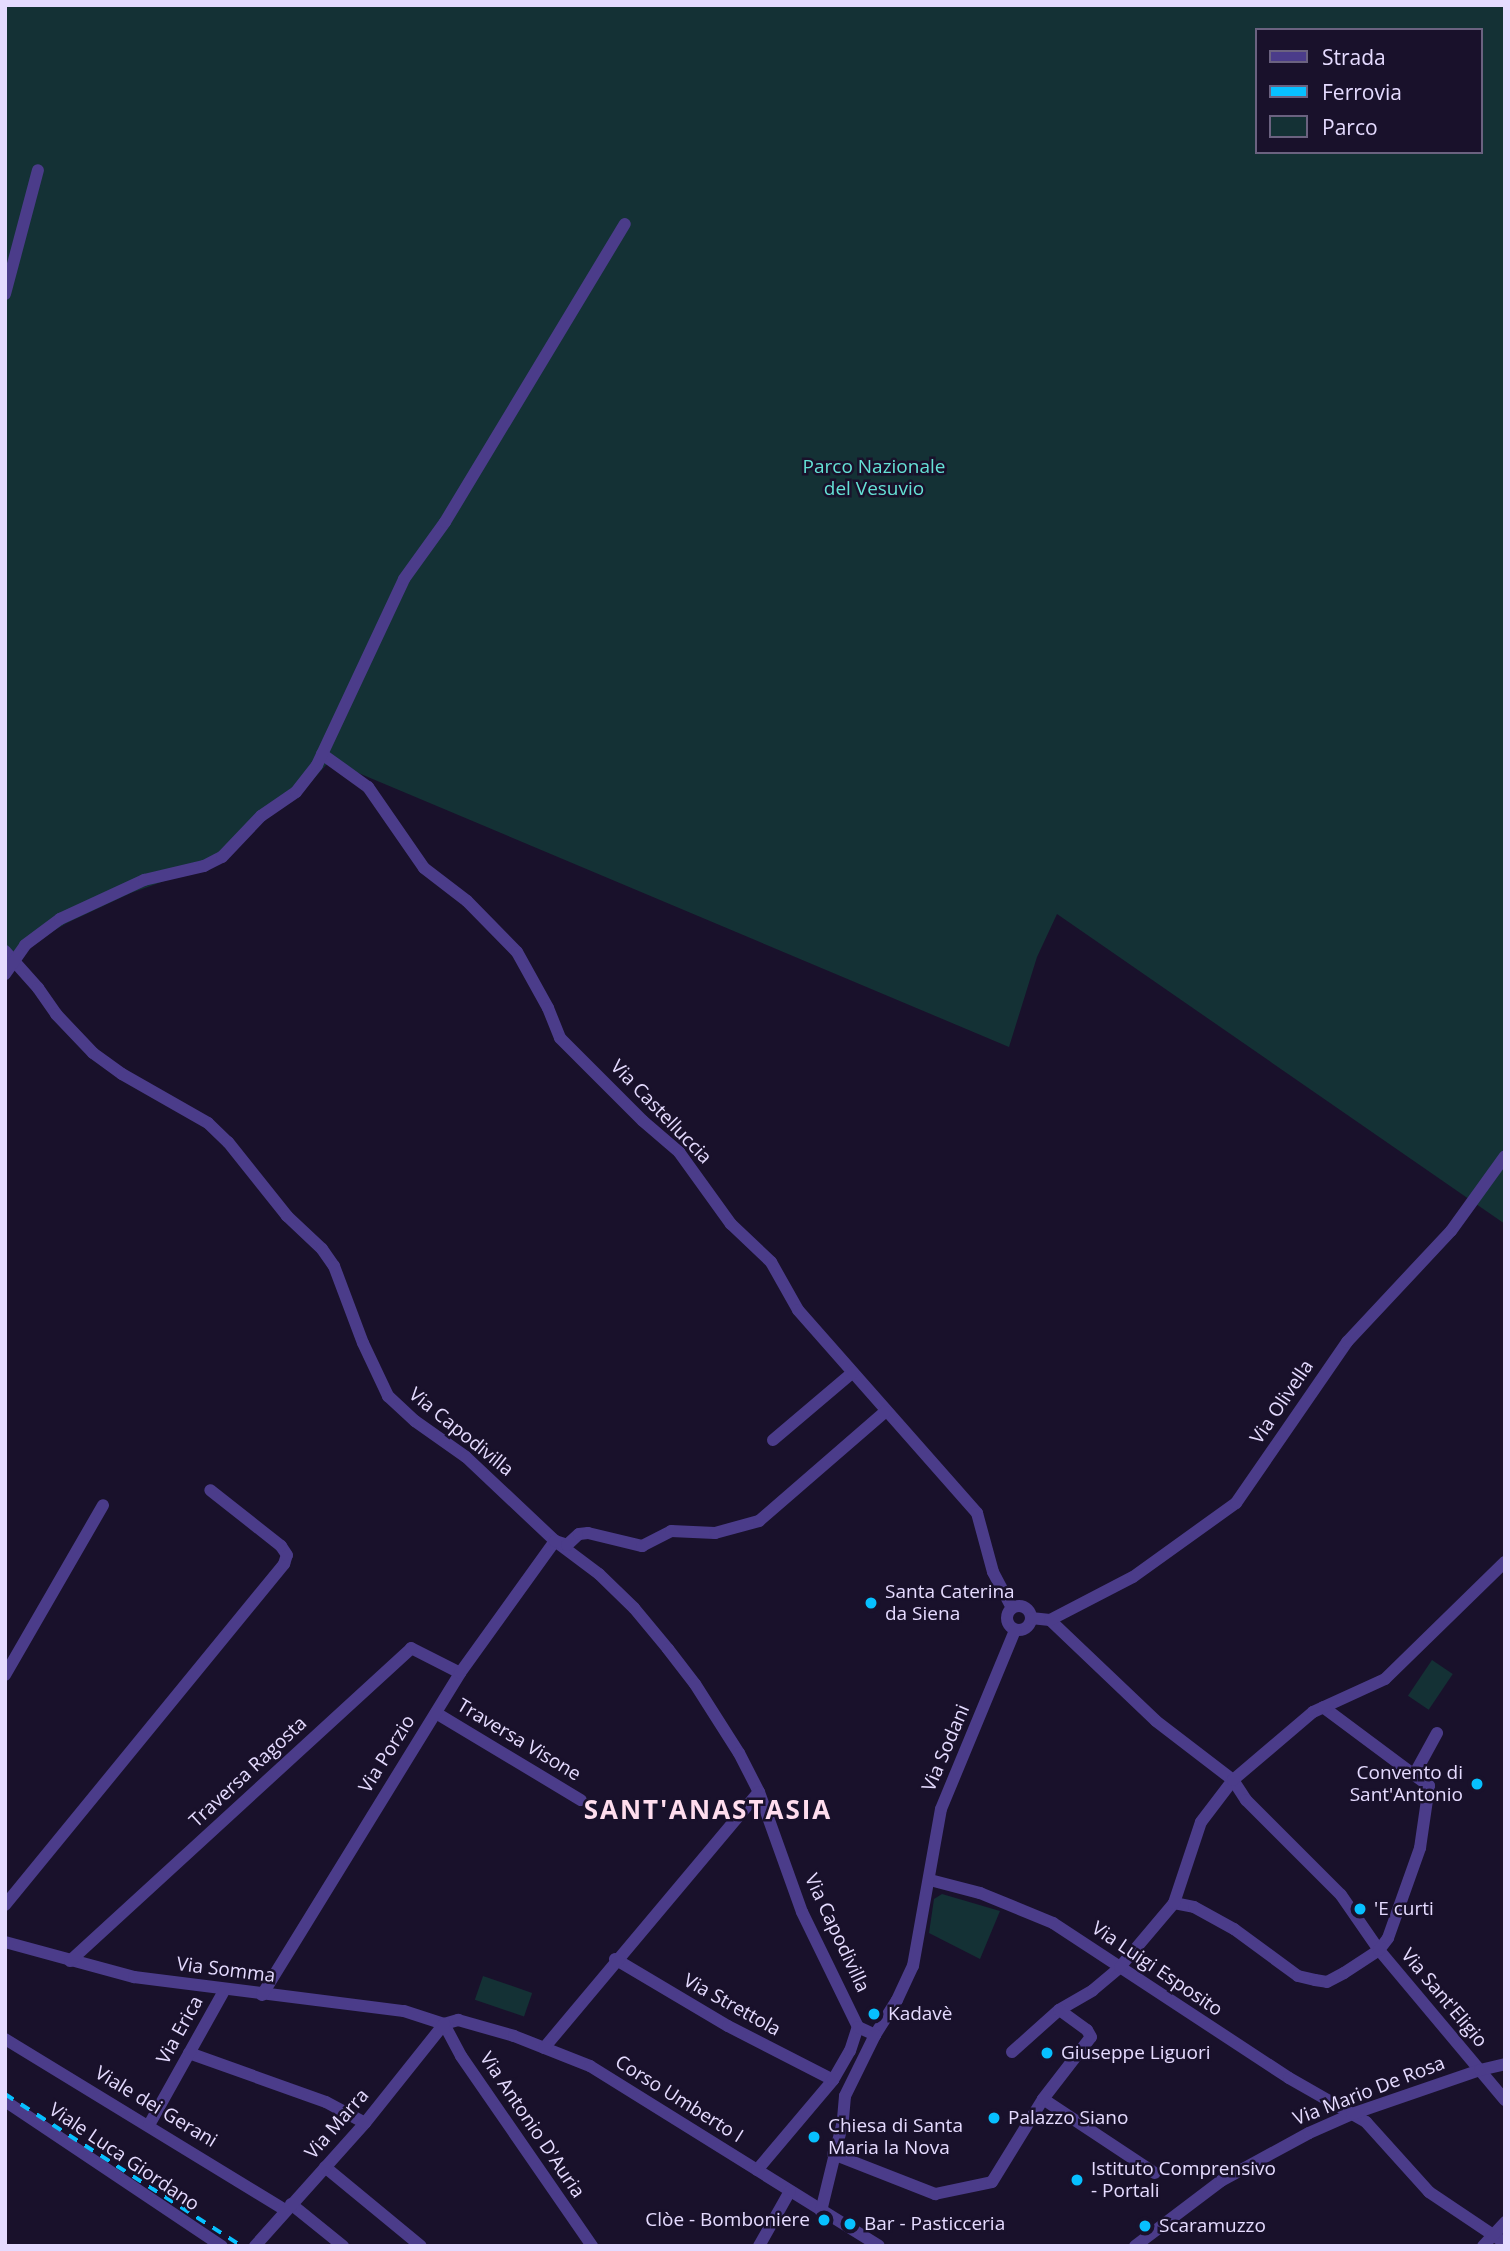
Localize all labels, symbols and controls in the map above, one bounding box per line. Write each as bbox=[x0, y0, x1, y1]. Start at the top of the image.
legend bbox=[1254, 28, 1482, 154]
text: Strada bbox=[1322, 43, 1386, 71]
text: Ferrovia bbox=[1322, 78, 1402, 106]
text: Parco bbox=[1322, 113, 1378, 141]
park label: Parco Nazionale del Vesuvio bbox=[803, 456, 945, 500]
street label: Via Castelluccia bbox=[606, 1055, 716, 1169]
street label: Via Olivella bbox=[1246, 1356, 1318, 1448]
street label: Via Capodivilla bbox=[404, 1383, 518, 1481]
place label: Santa Caterina da Siena bbox=[885, 1581, 1015, 1625]
marker: Santa Caterina da Siena bbox=[863, 1595, 879, 1611]
street label: Traversa Visone bbox=[453, 1694, 585, 1786]
street label: Via Sodani bbox=[918, 1701, 974, 1795]
street label: Via Porzio bbox=[354, 1711, 420, 1797]
street label: Traversa Ragosta bbox=[185, 1712, 311, 1832]
place label: Convento di Sant'Antonio bbox=[1350, 1762, 1463, 1806]
marker: Convento di Sant'Antonio bbox=[1469, 1776, 1485, 1792]
district label: SANT'ANASTASIA bbox=[585, 1794, 831, 1826]
street label: Via Capodivilla bbox=[800, 1870, 874, 1996]
place label: 'E curti bbox=[1374, 1898, 1434, 1920]
marker: 'E curti bbox=[1352, 1901, 1368, 1917]
street label: Via Luigi Esposito bbox=[1087, 1917, 1227, 2021]
street label: Via Sant'Eligio bbox=[1396, 1944, 1492, 2052]
street label: Via Somma bbox=[175, 1953, 277, 1987]
street label: Via Strettola bbox=[679, 1969, 785, 2041]
street label: Via Erica bbox=[152, 1992, 208, 2068]
place label: Kadavè bbox=[888, 2003, 953, 2025]
marker: Kadavè bbox=[866, 2006, 882, 2022]
place label: Giuseppe Liguori bbox=[1061, 2042, 1211, 2064]
marker: Giuseppe Liguori bbox=[1039, 2045, 1055, 2061]
street label: Via Antonio D'Auria bbox=[475, 2048, 589, 2202]
street label: Corso Umberto I bbox=[611, 2051, 747, 2147]
street label: Via Mario De Rosa bbox=[1290, 2052, 1448, 2130]
street label: Viale dei Gerani bbox=[91, 2062, 221, 2152]
street label: Via Marra bbox=[300, 2084, 374, 2164]
street label: Viale Luca Giordano bbox=[45, 2098, 203, 2216]
place label: Palazzo Siano bbox=[1008, 2107, 1128, 2129]
marker: Palazzo Siano bbox=[986, 2110, 1002, 2126]
place label: Chiesa di Santa Maria la Nova bbox=[828, 2115, 963, 2159]
marker: Chiesa di Santa Maria la Nova bbox=[806, 2129, 822, 2145]
place label: Istituto Comprensivo - Portali bbox=[1091, 2158, 1276, 2202]
marker: Istituto Comprensivo - Portali bbox=[1069, 2172, 1085, 2188]
place label: Clòe - Bomboniere bbox=[645, 2209, 810, 2231]
marker: Clòe - Bomboniere bbox=[816, 2212, 832, 2228]
place label: Bar - Pasticceria bbox=[864, 2213, 1005, 2235]
place label: Scaramuzzo bbox=[1159, 2215, 1266, 2237]
marker: Bar - Pasticceria bbox=[842, 2216, 858, 2232]
marker: Scaramuzzo bbox=[1137, 2218, 1153, 2234]

